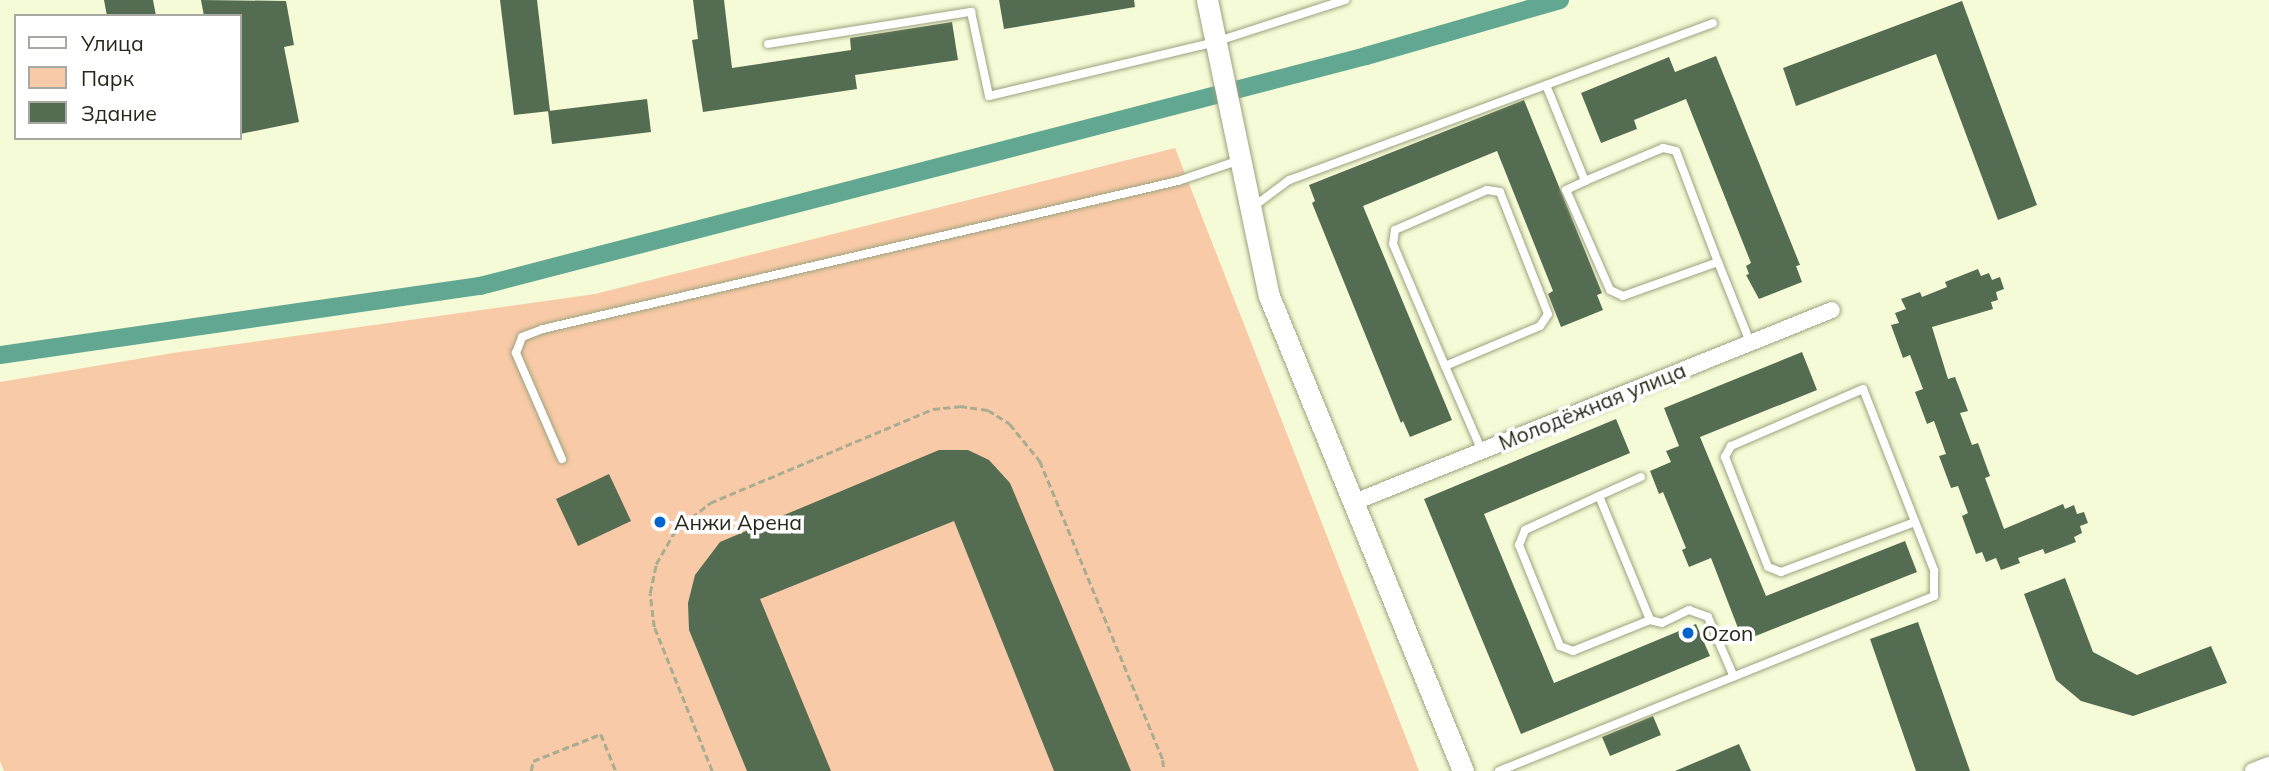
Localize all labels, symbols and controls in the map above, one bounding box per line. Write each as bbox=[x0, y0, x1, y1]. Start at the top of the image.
legend bbox=[14, 14, 242, 140]
text: Улица bbox=[81, 30, 144, 56]
text: Парк bbox=[81, 65, 134, 91]
text: Здание bbox=[81, 100, 157, 126]
street label: Молодёжная улица bbox=[1495, 357, 1689, 455]
place label: Анжи Арена bbox=[674, 509, 802, 535]
marker: Анжи Арена bbox=[652, 514, 668, 530]
place label: Ozon bbox=[1702, 620, 1753, 646]
marker: Ozon bbox=[1680, 625, 1696, 641]

